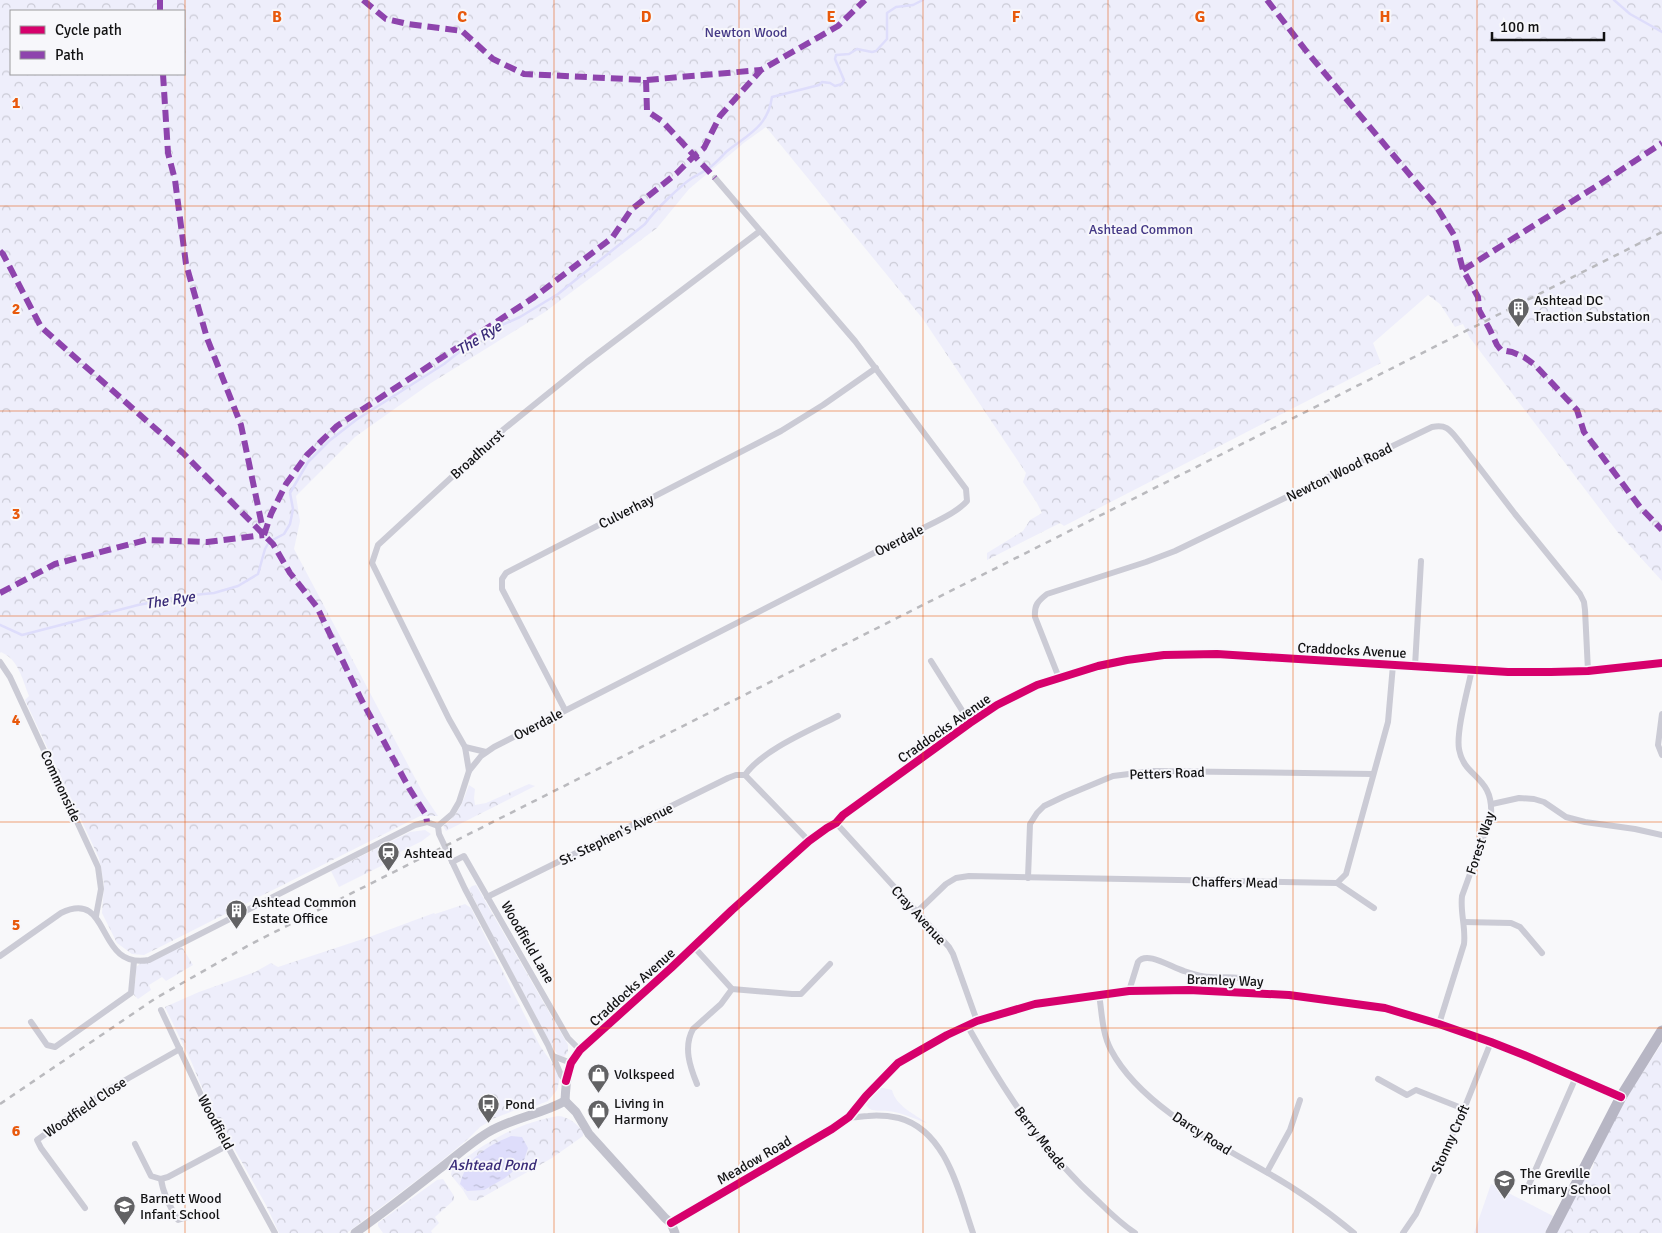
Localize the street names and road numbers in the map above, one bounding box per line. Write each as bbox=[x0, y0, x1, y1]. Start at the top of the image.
street label: Broadhurst bbox=[447, 426, 508, 483]
street label: Newton Wood Road bbox=[1283, 439, 1395, 505]
street label: Culverhay bbox=[596, 490, 657, 533]
street label: Overdale bbox=[872, 521, 927, 560]
street label: Craddocks Avenue bbox=[1297, 639, 1407, 662]
street label: Craddocks Avenue bbox=[895, 690, 994, 767]
street label: Overdale bbox=[511, 705, 566, 744]
street label: Commonside bbox=[37, 748, 85, 825]
street label: Petters Road bbox=[1129, 764, 1205, 783]
street label: St. Stephen's Avenue bbox=[557, 800, 676, 869]
street label: Forest Way bbox=[1462, 809, 1499, 877]
street label: Chaffers Mead bbox=[1192, 873, 1278, 892]
street label: Cray Avenue bbox=[888, 882, 950, 948]
street label: Woodfield Lane bbox=[497, 898, 558, 986]
street label: Craddocks Avenue bbox=[586, 944, 679, 1030]
street label: Bramley Way bbox=[1186, 971, 1264, 990]
street label: Woodfield Close bbox=[41, 1074, 130, 1141]
street label: Woodfield bbox=[194, 1092, 237, 1153]
street label: Stonny Croft bbox=[1428, 1102, 1473, 1177]
street label: Berry Meade bbox=[1011, 1103, 1071, 1173]
street label: Darcy Road bbox=[1169, 1108, 1235, 1159]
street label: Meadow Road bbox=[714, 1132, 794, 1189]

